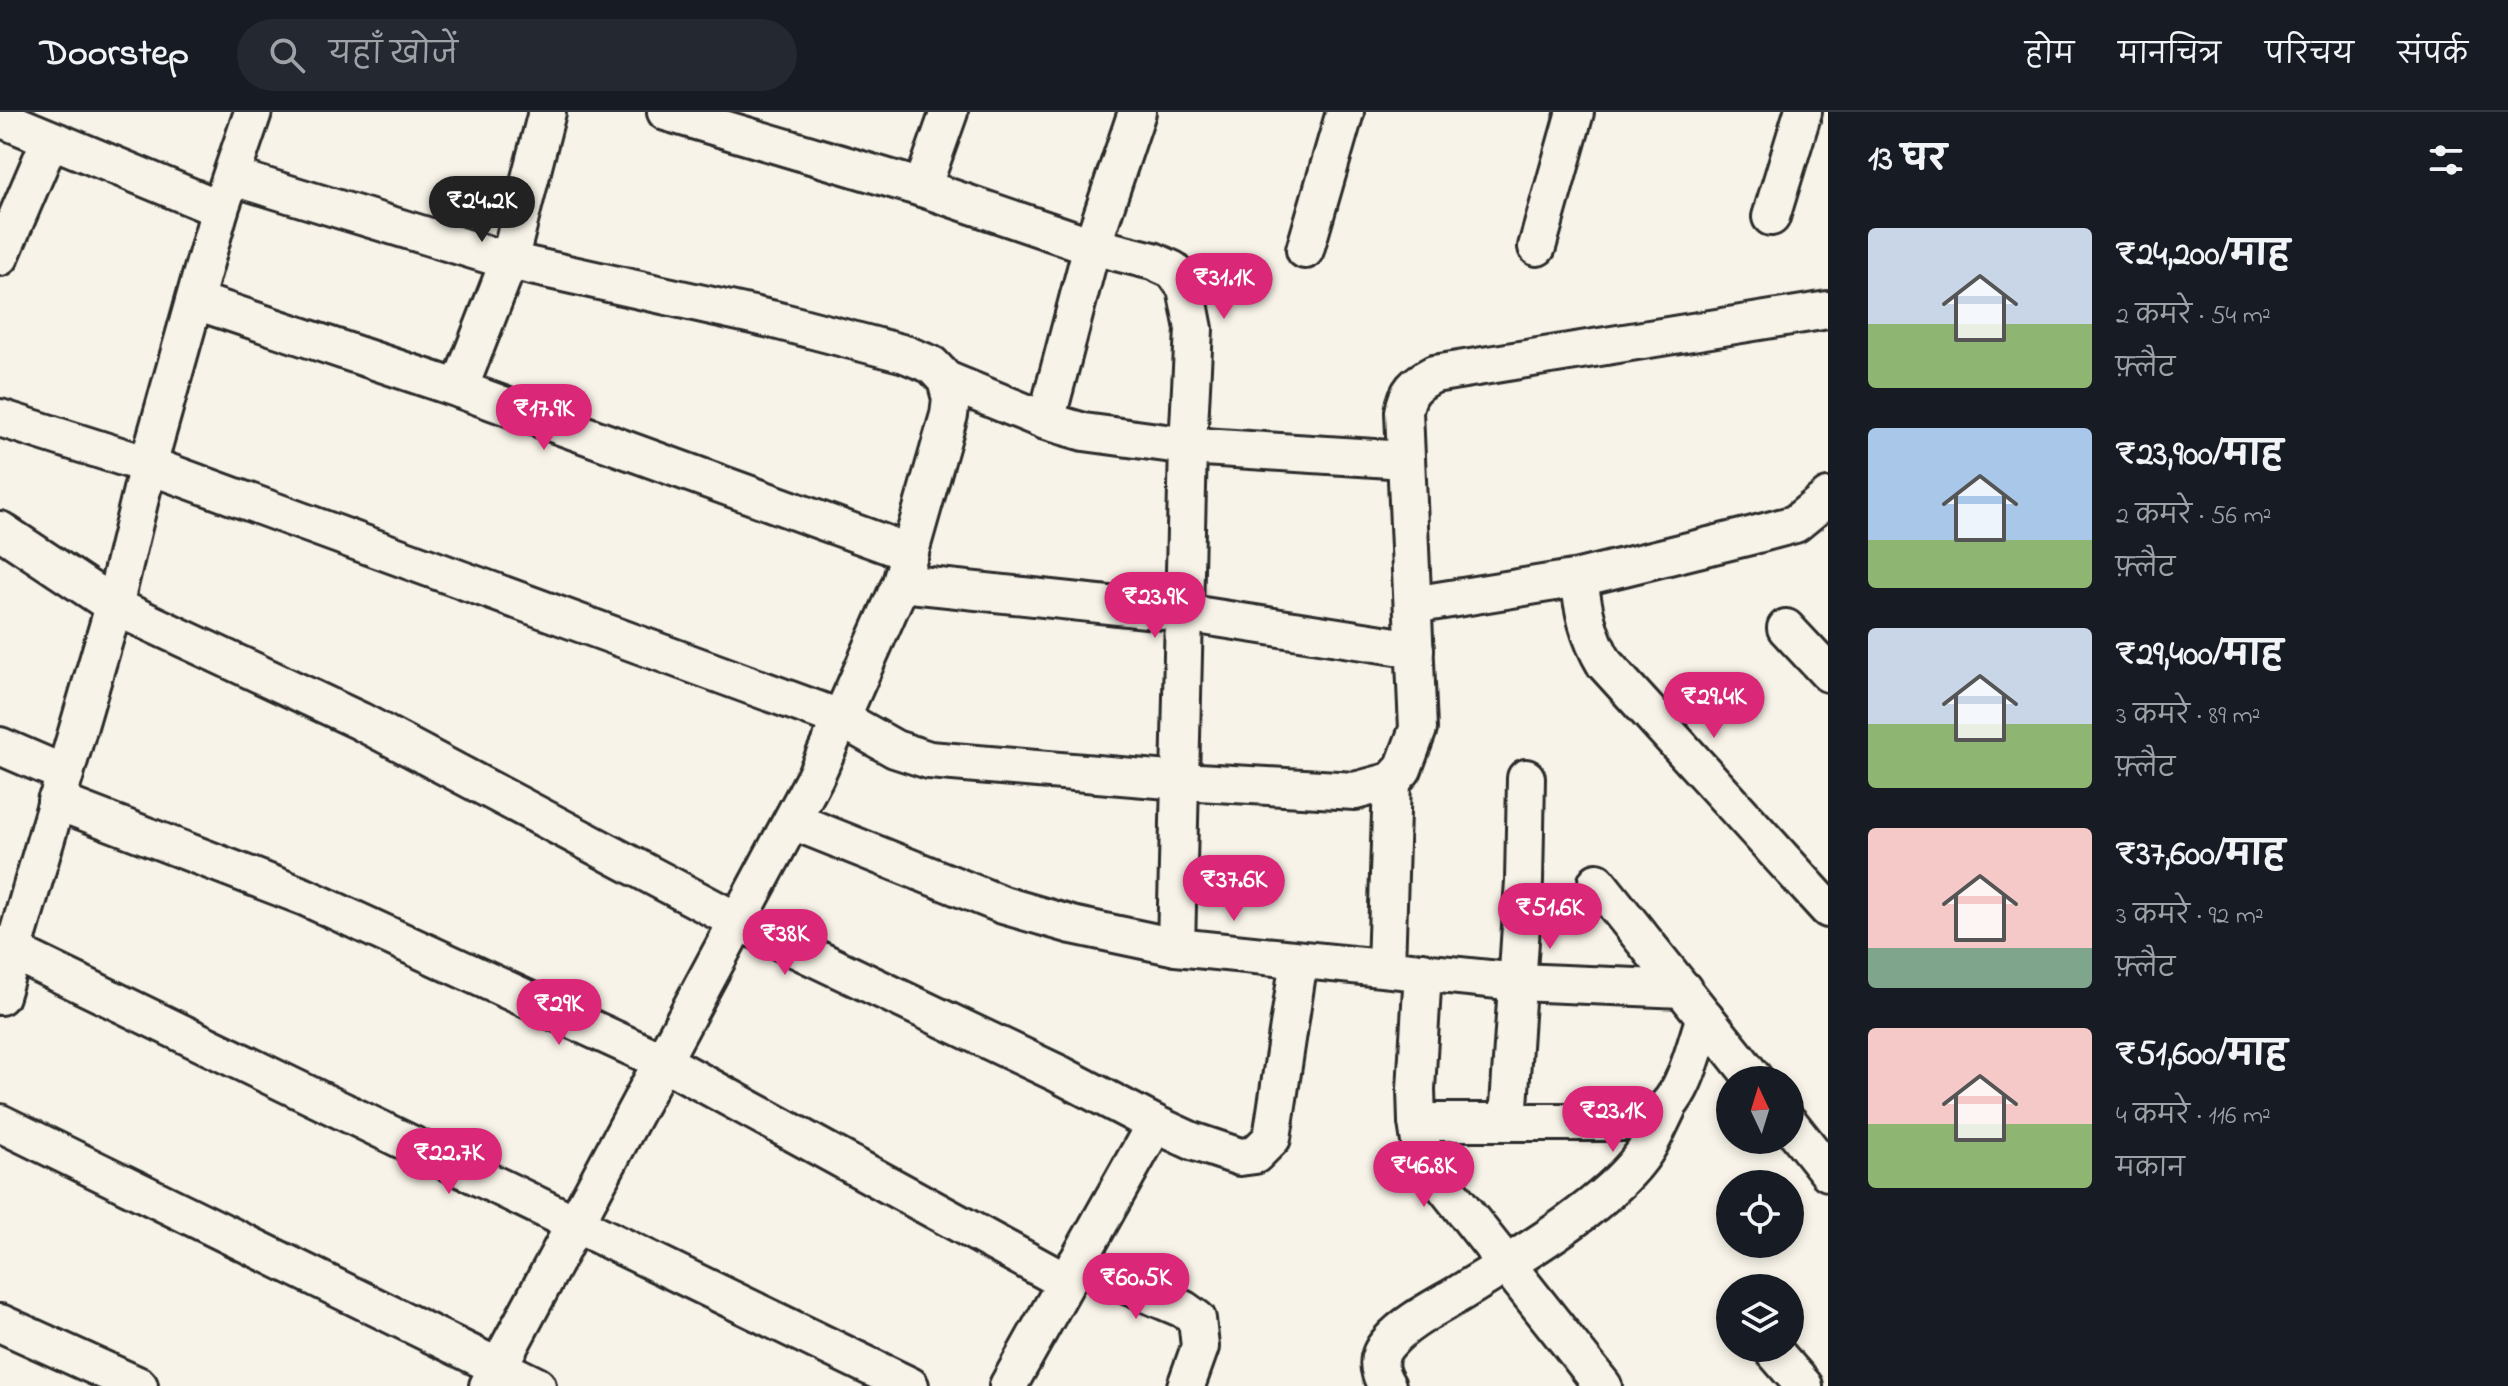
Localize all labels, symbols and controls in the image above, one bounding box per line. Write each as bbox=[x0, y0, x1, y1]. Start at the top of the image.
search box bbox=[237, 19, 797, 91]
text: Doorstep bbox=[40, 27, 189, 83]
icon: search bbox=[265, 33, 309, 77]
text: यहाँ खोजें bbox=[329, 34, 458, 78]
text: होम bbox=[2025, 36, 2074, 77]
text: मानचित्र bbox=[2118, 36, 2221, 77]
text: परिचय bbox=[2265, 36, 2354, 77]
text: संपर्क bbox=[2398, 36, 2468, 77]
text: 13 घर bbox=[1868, 136, 1947, 186]
icon: filters bbox=[2424, 138, 2468, 182]
pin: ₹24.2K bbox=[417, 176, 547, 244]
text: ₹24.2K bbox=[447, 183, 517, 221]
text: ₹24,200/माह bbox=[2116, 231, 2290, 281]
pin: ₹31.1K bbox=[1159, 253, 1289, 321]
text: ₹31.1K bbox=[1194, 260, 1254, 298]
icon: home bbox=[1932, 260, 2028, 356]
text: 2 कमरे · 54 m² bbox=[2116, 298, 2271, 336]
text: फ़्लैट bbox=[2116, 351, 2175, 389]
pin: ₹17.9K bbox=[479, 384, 609, 452]
text: ₹17.9K bbox=[514, 391, 574, 429]
text: ₹23,900/माह bbox=[2116, 431, 2283, 481]
icon: home bbox=[1932, 460, 2028, 556]
text: 2 कमरे · 56 m² bbox=[2116, 498, 2271, 536]
text: फ़्लैट bbox=[2116, 551, 2175, 589]
pin: ₹23.9K bbox=[1090, 572, 1220, 640]
text: ₹23.9K bbox=[1122, 579, 1188, 617]
text: ₹29,400/माह bbox=[2116, 631, 2283, 681]
icon: home bbox=[1932, 660, 2028, 756]
pin: ₹29.4K bbox=[1649, 672, 1779, 740]
text: ₹29.4K bbox=[1682, 679, 1746, 717]
text: 3 कमरे · 89 m² bbox=[2116, 698, 2260, 736]
text: फ़्लैट bbox=[2116, 751, 2175, 789]
text: ₹37,600/माह bbox=[2116, 831, 2285, 881]
pin: ₹37.6K bbox=[1169, 855, 1299, 923]
icon: home bbox=[1932, 860, 2028, 956]
text: ₹37.6K bbox=[1201, 862, 1267, 900]
pin: ₹51.6K bbox=[1485, 883, 1615, 951]
text: ₹51.6K bbox=[1516, 890, 1584, 928]
text: 3 कमरे · 92 m² bbox=[2116, 898, 2264, 936]
pin: ₹38K bbox=[738, 909, 832, 977]
text: ₹38K bbox=[761, 916, 809, 954]
text: फ़्लैट bbox=[2116, 951, 2175, 989]
pin: ₹29K bbox=[512, 979, 606, 1047]
text: ₹29K bbox=[535, 986, 583, 1024]
text: ₹51,600/माह bbox=[2116, 1031, 2287, 1081]
icon: home bbox=[1932, 1060, 2028, 1156]
north arrow bbox=[1716, 1066, 1804, 1154]
map controls bbox=[1716, 1066, 1804, 1362]
pin: ₹23.1K bbox=[1548, 1086, 1678, 1154]
text: ₹23.1K bbox=[1580, 1093, 1646, 1131]
text: 4 कमरे · 116 m² bbox=[2116, 1098, 2271, 1136]
pin: ₹22.7K bbox=[384, 1128, 514, 1196]
text: ₹22.7K bbox=[414, 1135, 484, 1173]
pin: ₹46.8K bbox=[1359, 1141, 1489, 1209]
text: ₹46.8K bbox=[1391, 1148, 1457, 1186]
text: मकान bbox=[2116, 1151, 2185, 1189]
button: locate bbox=[1716, 1170, 1804, 1258]
pin: ₹60.5K bbox=[1071, 1253, 1201, 1321]
text: ₹60.5K bbox=[1100, 1260, 1172, 1298]
button: layers bbox=[1716, 1274, 1804, 1362]

